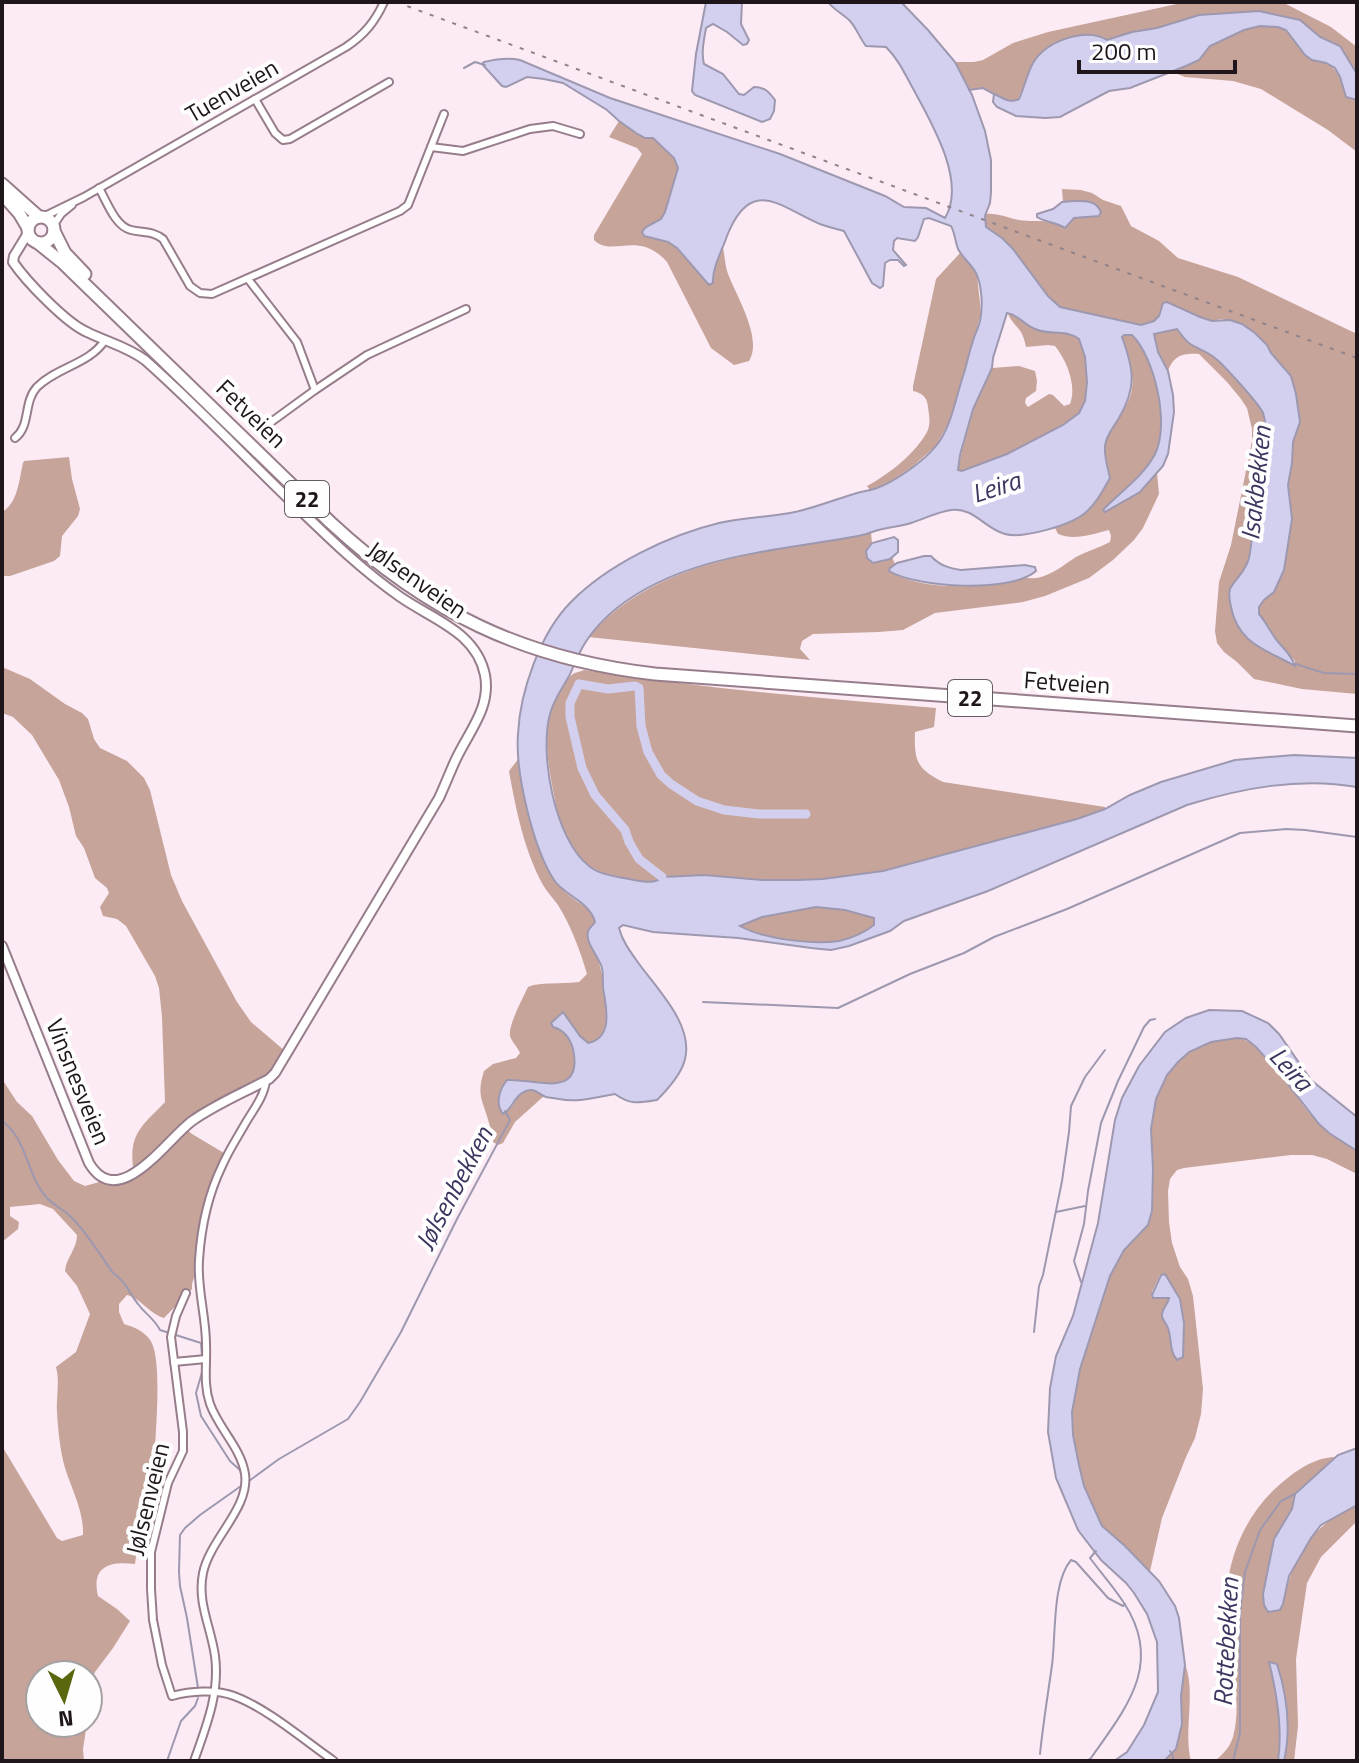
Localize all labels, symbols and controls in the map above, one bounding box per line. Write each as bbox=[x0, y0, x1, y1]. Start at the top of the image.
scale bar bbox=[1079, 24, 1235, 74]
text: 200 m bbox=[1091, 33, 1157, 69]
street label: Tuenveien bbox=[178, 49, 285, 131]
street label: Fetveien bbox=[208, 370, 295, 456]
water label: Isakbekken bbox=[1230, 423, 1281, 542]
water label: Leira bbox=[966, 460, 1027, 513]
road number: 22 bbox=[285, 481, 329, 517]
street label: Jølsenveien bbox=[360, 532, 475, 627]
street label: Fetveien bbox=[1023, 661, 1111, 703]
road number: 22 bbox=[948, 680, 992, 716]
street label: Vinsnesveien bbox=[37, 1013, 121, 1150]
water label: Leira bbox=[1260, 1037, 1324, 1101]
water label: Jølsenbekken bbox=[405, 1119, 503, 1256]
street label: Jølsenveien bbox=[116, 1439, 178, 1559]
water label: Rottebekken bbox=[1203, 1576, 1248, 1707]
north arrow bbox=[24, 1659, 104, 1739]
text: N bbox=[57, 1701, 75, 1737]

